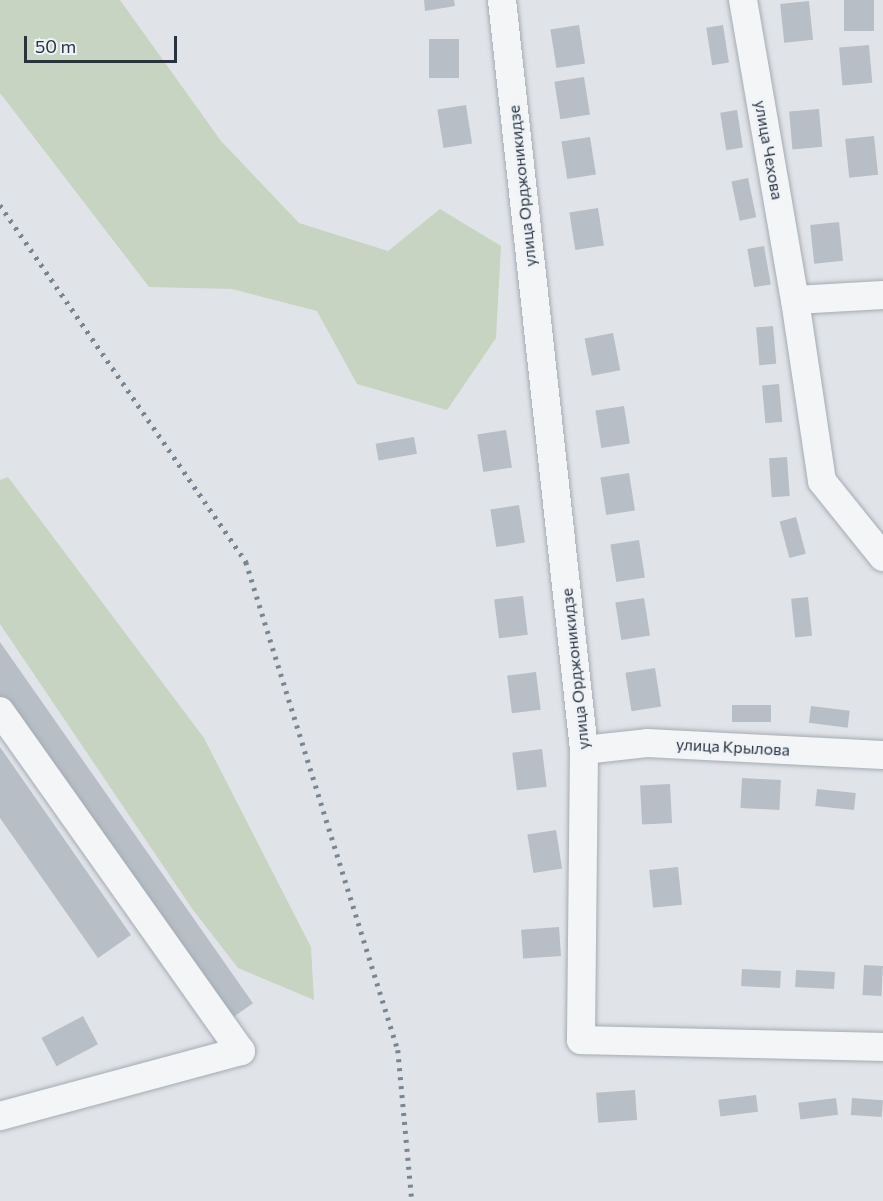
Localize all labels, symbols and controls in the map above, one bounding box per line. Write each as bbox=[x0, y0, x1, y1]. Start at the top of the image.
scale bar bbox=[27, 24, 180, 62]
text: 50 m bbox=[35, 35, 76, 57]
street label: улица Чехова bbox=[751, 99, 787, 201]
street label: улица Орджоникидзе bbox=[504, 104, 540, 268]
street label: улица Орджоникидзе bbox=[557, 587, 593, 751]
street label: улица Крылова bbox=[676, 734, 790, 760]

